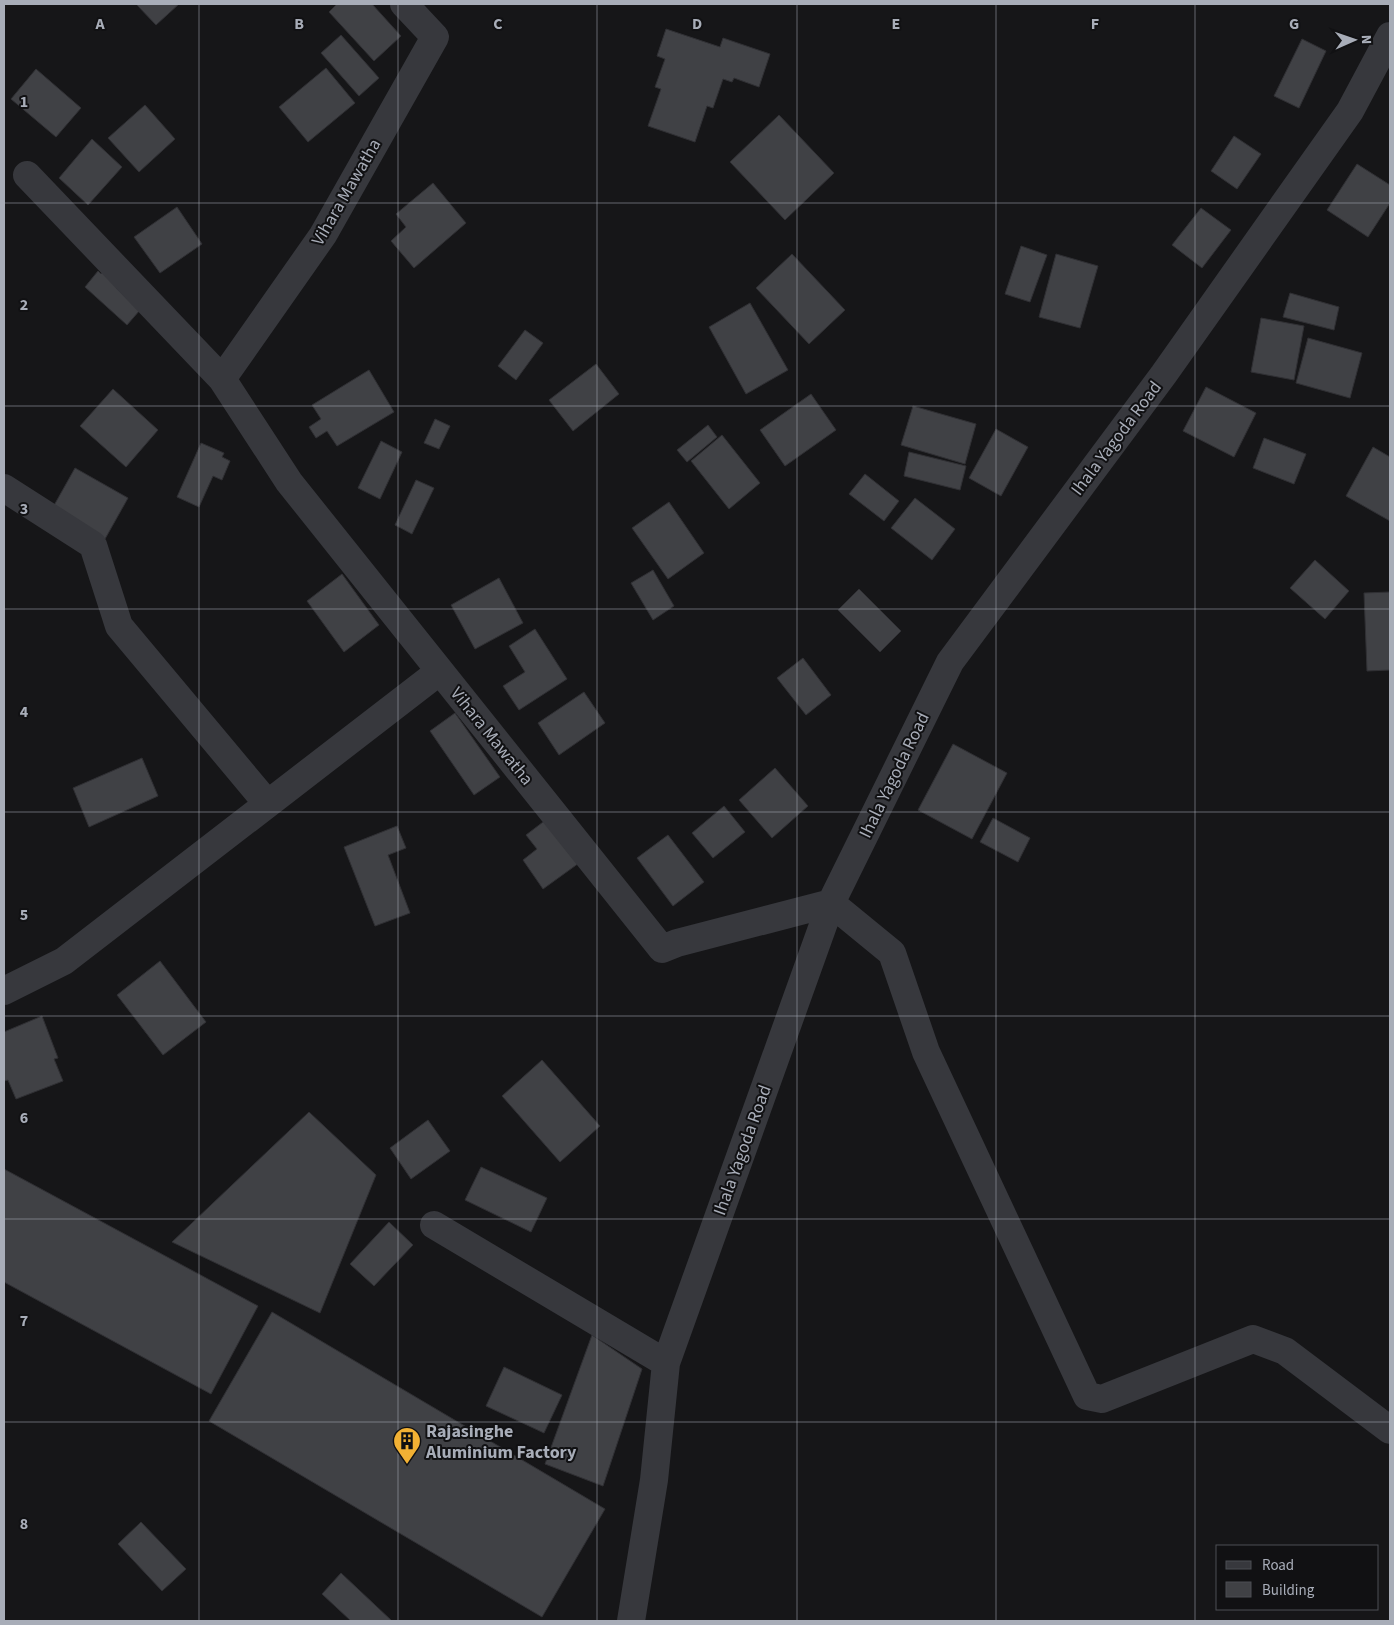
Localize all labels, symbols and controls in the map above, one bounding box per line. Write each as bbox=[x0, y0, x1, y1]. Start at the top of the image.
text: A bbox=[94, 13, 105, 35]
text: B bbox=[294, 13, 304, 35]
text: C bbox=[493, 13, 503, 35]
text: D bbox=[692, 13, 702, 35]
text: E bbox=[892, 13, 900, 35]
text: F bbox=[1091, 13, 1099, 35]
text: G bbox=[1289, 13, 1299, 35]
north arrow bbox=[1329, 15, 1379, 65]
text: N bbox=[1356, 35, 1376, 45]
text: 1 bbox=[20, 91, 28, 113]
street label: Vihara Mawatha bbox=[306, 134, 387, 250]
text: 2 bbox=[20, 294, 28, 316]
street label: Ihala Yagoda Road bbox=[1065, 376, 1168, 501]
text: 3 bbox=[20, 498, 28, 520]
street label: Vihara Mawatha bbox=[444, 682, 539, 791]
text: 4 bbox=[20, 701, 29, 723]
street label: Ihala Yagoda Road bbox=[853, 708, 936, 842]
text: 5 bbox=[20, 904, 28, 926]
street label: Ihala Yagoda Road bbox=[707, 1081, 778, 1219]
text: 6 bbox=[20, 1107, 28, 1129]
text: 7 bbox=[20, 1310, 28, 1332]
place label: Rajasinghe Aluminium Factory bbox=[425, 1419, 577, 1465]
building icon: Rajasinghe Aluminium Factory bbox=[392, 1426, 422, 1465]
text: 8 bbox=[20, 1513, 28, 1535]
legend bbox=[1216, 1545, 1379, 1610]
text: Road bbox=[1262, 1555, 1294, 1576]
text: Building bbox=[1262, 1580, 1315, 1601]

